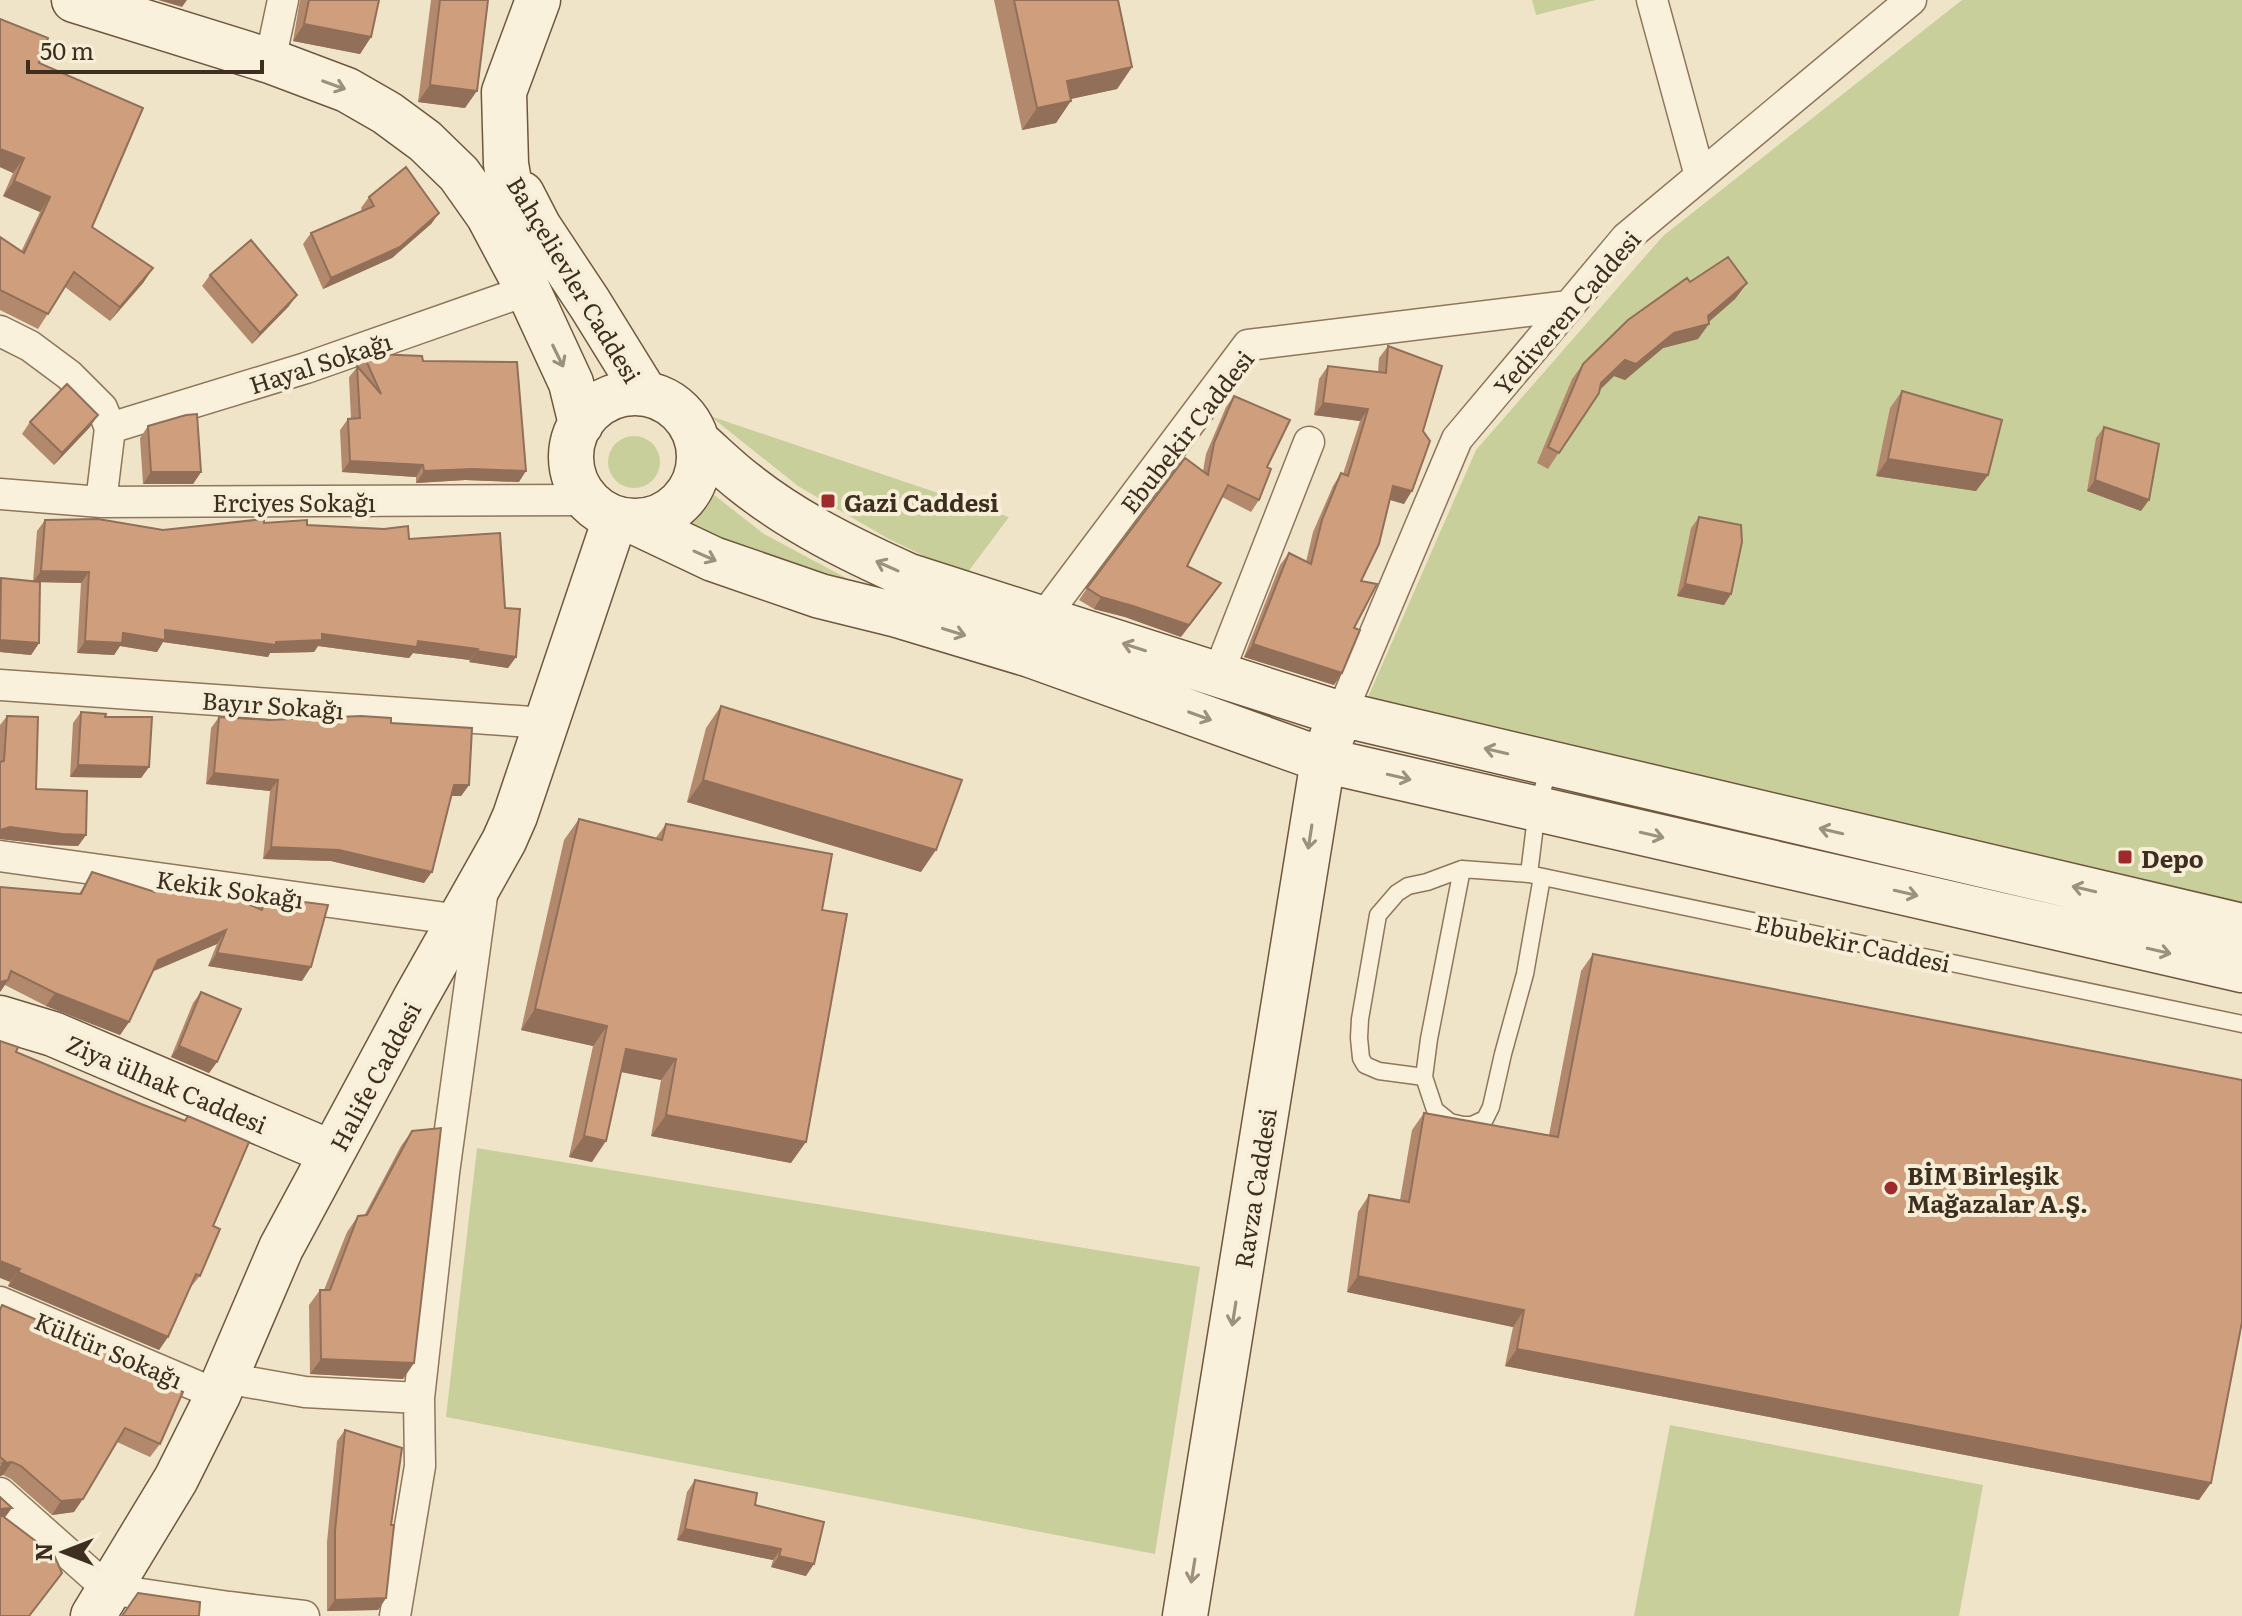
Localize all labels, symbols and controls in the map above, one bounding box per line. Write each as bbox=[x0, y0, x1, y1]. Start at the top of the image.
scale bar bbox=[28, 24, 262, 74]
text: 50 m bbox=[40, 32, 94, 67]
one-way arrow bbox=[321, 79, 346, 93]
street label: Bahçelievler Caddesi bbox=[499, 169, 651, 389]
street label: Yediveren Caddesi bbox=[1484, 222, 1648, 402]
street label: Hayal Sokağı bbox=[244, 322, 396, 402]
street label: Ebubekir Caddesi bbox=[1111, 342, 1261, 520]
one-way arrow bbox=[551, 344, 566, 368]
street label: Erciyes Sokağı bbox=[212, 484, 376, 519]
place label: Gazi Caddesi bbox=[844, 484, 999, 519]
marker: Gazi Caddesi bbox=[819, 492, 837, 510]
one-way arrow bbox=[693, 549, 717, 564]
one-way arrow bbox=[875, 558, 899, 573]
one-way arrow bbox=[940, 625, 966, 640]
one-way arrow bbox=[1122, 639, 1147, 654]
street label: Bayır Sokağı bbox=[201, 682, 345, 726]
one-way arrow bbox=[1187, 709, 1212, 724]
one-way arrow bbox=[1484, 743, 1510, 758]
one-way arrow bbox=[1385, 770, 1411, 785]
one-way arrow bbox=[1302, 823, 1317, 849]
one-way arrow bbox=[1819, 823, 1844, 838]
one-way arrow bbox=[1639, 828, 1665, 843]
place label: Depo bbox=[2141, 840, 2204, 875]
marker: Depo bbox=[2116, 848, 2134, 866]
street label: Kekik Sokağı bbox=[154, 860, 306, 916]
one-way arrow bbox=[2072, 881, 2098, 896]
one-way arrow bbox=[1892, 886, 1918, 901]
street label: Ebubekir Caddesi bbox=[1752, 904, 1954, 980]
one-way arrow bbox=[2146, 944, 2171, 959]
street label: Halife Caddesi bbox=[320, 995, 428, 1157]
street label: Ziya ülhak Caddesi bbox=[61, 1025, 273, 1141]
street label: Ravza Caddesi bbox=[1224, 1105, 1284, 1271]
place label: BİM Birleşik Mağazalar A.Ş. bbox=[1907, 1157, 2088, 1220]
marker: BİM Birleşik Mağazalar A.Ş. bbox=[1882, 1179, 1900, 1197]
one-way arrow bbox=[1226, 1301, 1241, 1327]
street label: Kültür Sokağı bbox=[30, 1302, 188, 1396]
north arrow bbox=[24, 1512, 104, 1592]
text: N bbox=[26, 1543, 59, 1561]
one-way arrow bbox=[1184, 1558, 1199, 1583]

